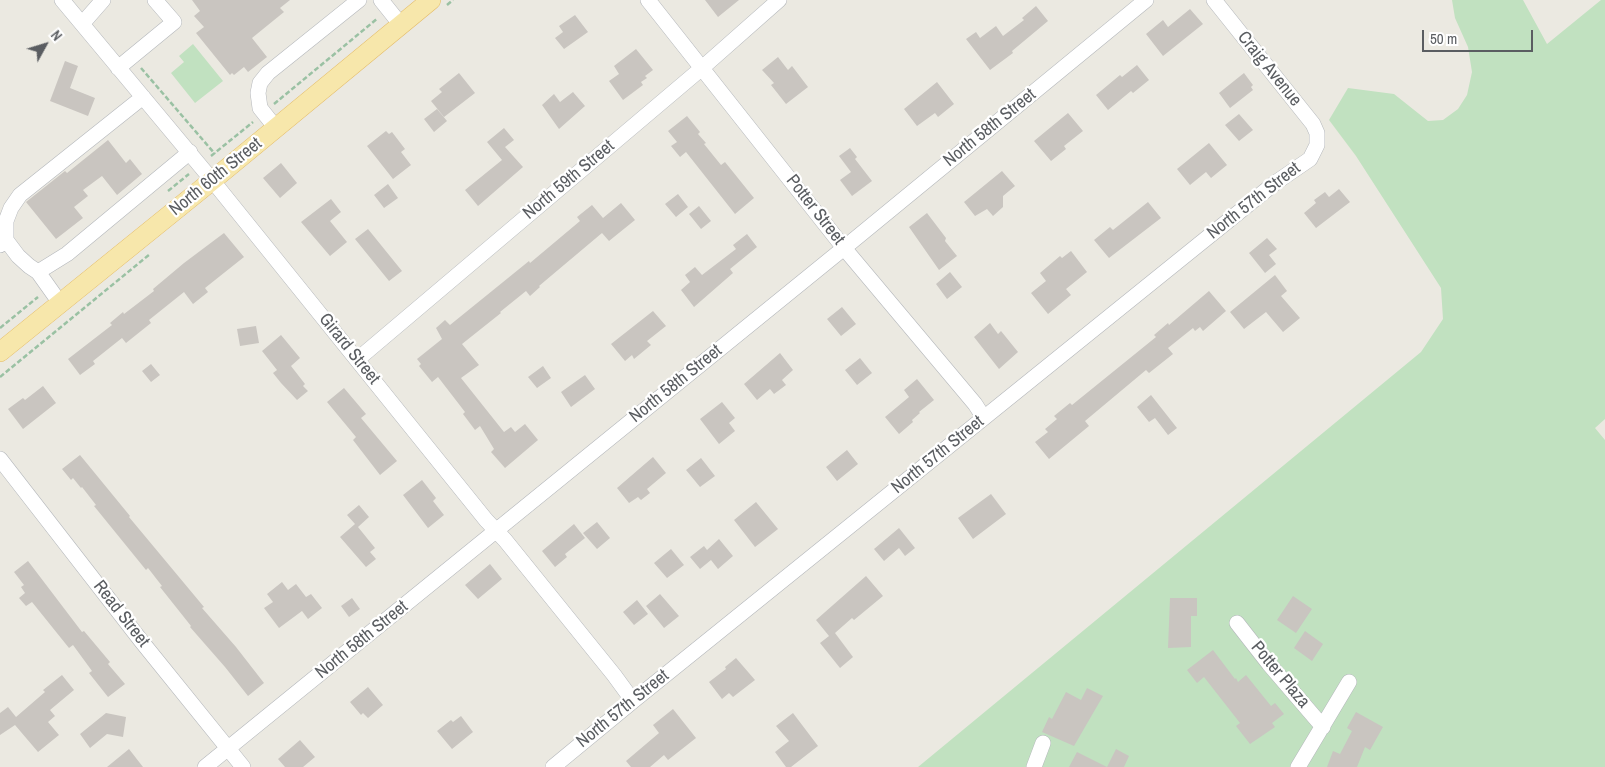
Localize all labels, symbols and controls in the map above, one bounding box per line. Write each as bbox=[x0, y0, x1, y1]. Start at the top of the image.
north arrow bbox=[20, 20, 70, 70]
scale bar bbox=[1425, 20, 1536, 52]
text: N bbox=[47, 27, 66, 44]
street label: Craig Avenue bbox=[1232, 27, 1306, 111]
text: 50 m bbox=[1430, 28, 1457, 49]
street label: North 58th Street bbox=[940, 84, 1040, 172]
street label: North 60th Street bbox=[166, 133, 266, 221]
street label: North 59th Street bbox=[519, 136, 619, 224]
street label: North 57th Street bbox=[1203, 158, 1305, 244]
street label: Potter Street bbox=[781, 171, 849, 249]
street label: Girard Street bbox=[314, 309, 384, 389]
street label: North 58th Street bbox=[626, 340, 726, 428]
street label: North 57th Street bbox=[888, 411, 988, 499]
street label: Read Street bbox=[88, 576, 154, 652]
street label: North 58th Street bbox=[312, 596, 412, 684]
street label: Potter Plaza bbox=[1246, 637, 1314, 713]
street label: North 57th Street bbox=[573, 665, 673, 753]

